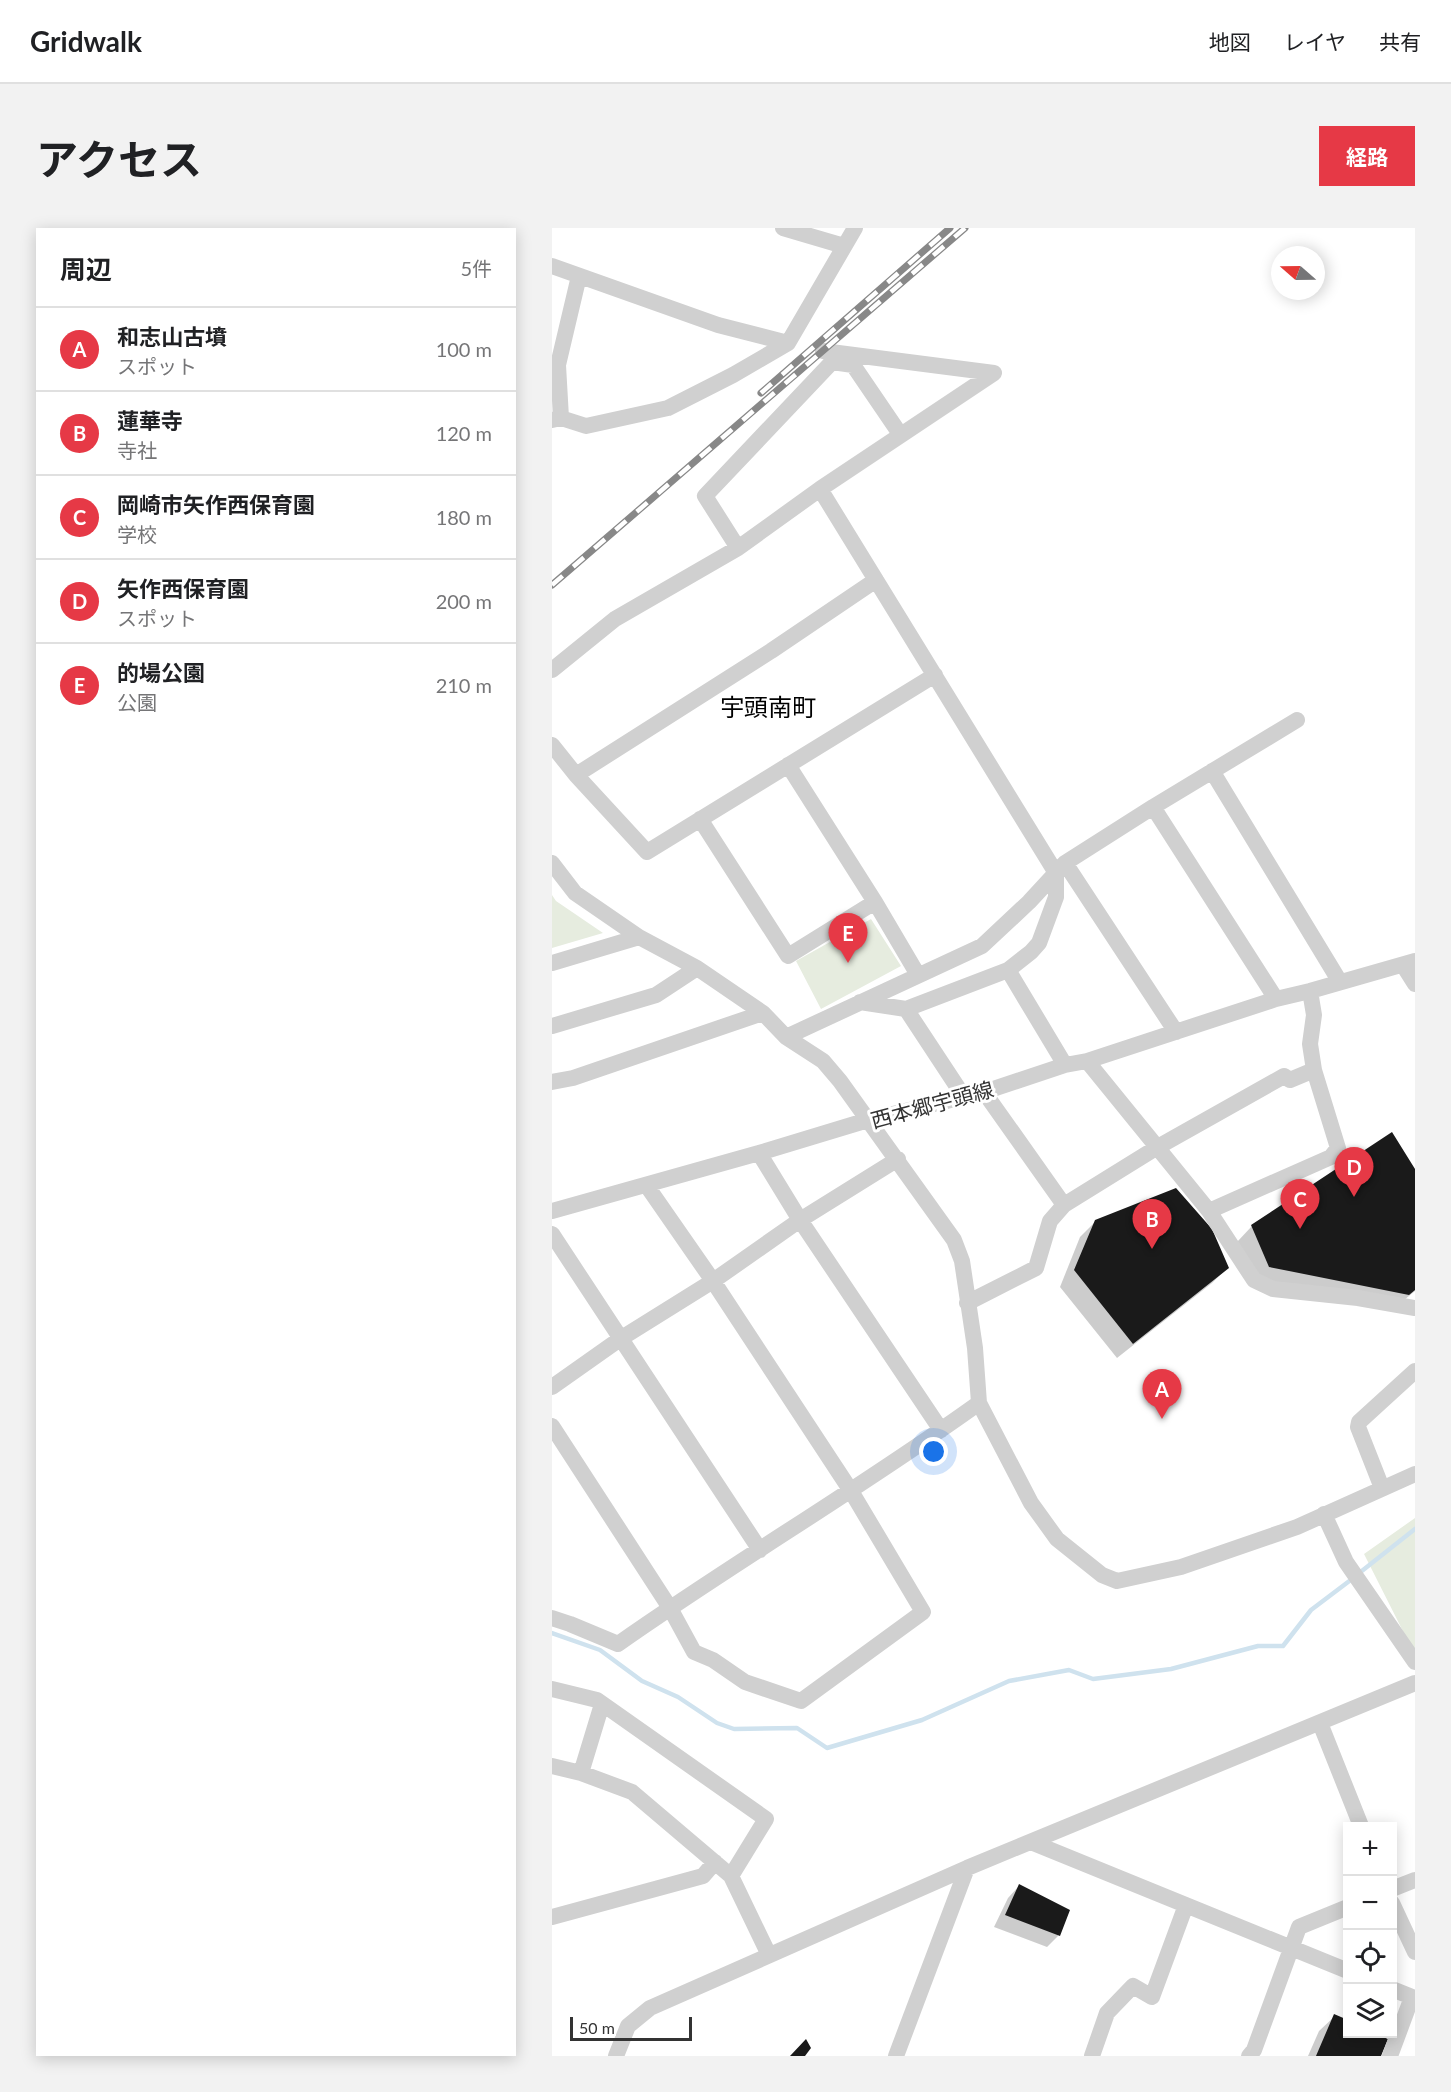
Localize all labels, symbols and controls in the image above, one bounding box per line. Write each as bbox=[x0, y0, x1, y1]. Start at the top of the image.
text: Gridwalk bbox=[30, 24, 142, 58]
text: 地図 bbox=[1209, 29, 1251, 54]
text: レイヤ bbox=[1284, 29, 1346, 54]
text: 共有 bbox=[1379, 29, 1421, 54]
button: 経路 bbox=[1319, 126, 1415, 186]
text: アクセス bbox=[36, 134, 202, 184]
north arrow bbox=[1271, 246, 1325, 300]
text: 周辺 bbox=[60, 253, 112, 285]
text: 5件 bbox=[460, 256, 492, 280]
text: 和志山古墳 bbox=[117, 323, 227, 350]
text: A bbox=[73, 337, 86, 361]
text: 100 m bbox=[436, 337, 492, 361]
text: スポット bbox=[117, 354, 197, 378]
text: 蓮華寺 bbox=[117, 407, 183, 434]
text: B bbox=[73, 421, 86, 445]
text: 120 m bbox=[436, 421, 492, 445]
text: 寺社 bbox=[117, 438, 157, 462]
text: 岡崎市矢作西保育園 bbox=[117, 491, 315, 518]
text: C bbox=[73, 505, 86, 529]
text: 180 m bbox=[436, 505, 492, 529]
text: 学校 bbox=[117, 522, 157, 546]
text: 矢作西保育園 bbox=[117, 575, 249, 602]
text: D bbox=[72, 589, 87, 613]
text: 200 m bbox=[436, 589, 492, 613]
text: スポット bbox=[117, 606, 197, 630]
text: 的場公園 bbox=[117, 659, 205, 686]
text: E bbox=[74, 673, 85, 697]
text: 210 m bbox=[436, 673, 492, 697]
text: 公園 bbox=[117, 690, 157, 714]
district label: 宇頭南町 bbox=[720, 692, 816, 721]
pin: E bbox=[828, 914, 868, 963]
street label: 西本郷宇頭線 bbox=[868, 1076, 996, 1132]
pin: D bbox=[1334, 1148, 1374, 1197]
pin: C bbox=[1280, 1180, 1320, 1229]
pin: B bbox=[1132, 1200, 1172, 1249]
pin: A bbox=[1142, 1370, 1182, 1419]
your location bbox=[919, 1437, 948, 1466]
map controls bbox=[1343, 1822, 1397, 2038]
button: + bbox=[1343, 1822, 1397, 1876]
button: − bbox=[1343, 1876, 1397, 1930]
button: locate bbox=[1343, 1930, 1397, 1984]
button: layers bbox=[1343, 1984, 1397, 2038]
scale bar bbox=[570, 2014, 692, 2042]
text: 50 m bbox=[579, 2018, 615, 2037]

